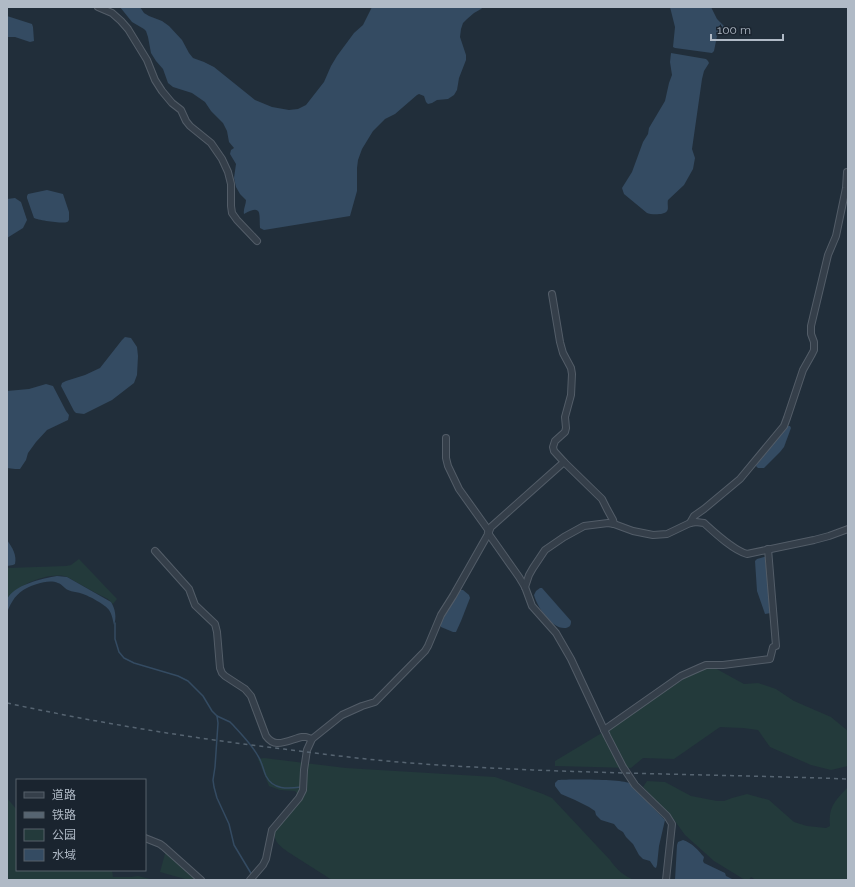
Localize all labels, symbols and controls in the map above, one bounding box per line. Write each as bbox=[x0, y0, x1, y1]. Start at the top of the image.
scale bar bbox=[711, 16, 783, 42]
text: 100 m bbox=[717, 23, 751, 37]
legend bbox=[16, 779, 146, 871]
text: 道路 bbox=[52, 788, 76, 802]
text: 铁路 bbox=[52, 808, 76, 822]
text: 公园 bbox=[52, 828, 76, 842]
text: 水域 bbox=[52, 848, 76, 862]

